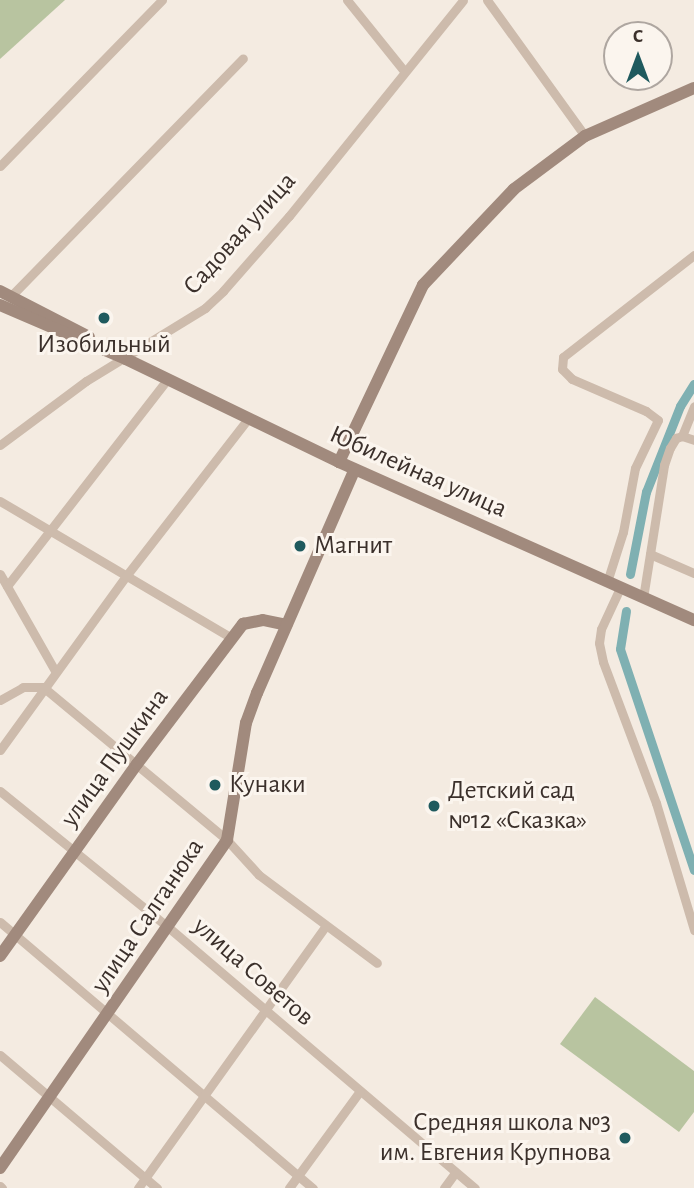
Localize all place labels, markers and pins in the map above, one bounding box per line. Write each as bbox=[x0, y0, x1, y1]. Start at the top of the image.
marker: Изобильный bbox=[96, 310, 112, 326]
place label: Изобильный bbox=[37, 329, 171, 361]
place label: Магнит bbox=[314, 530, 392, 562]
marker: Магнит bbox=[292, 538, 308, 554]
place label: Кунаки bbox=[229, 769, 306, 801]
place label: Детский сад №12 «Сказка» bbox=[448, 775, 587, 836]
marker: Кунаки bbox=[207, 777, 223, 793]
marker: Детский сад №12 «Сказка» bbox=[426, 798, 442, 814]
place label: Средняя школа №3 им. Евгения Крупнова bbox=[380, 1107, 611, 1168]
marker: Средняя школа №3 им. Евгения Крупнова bbox=[617, 1130, 633, 1146]

